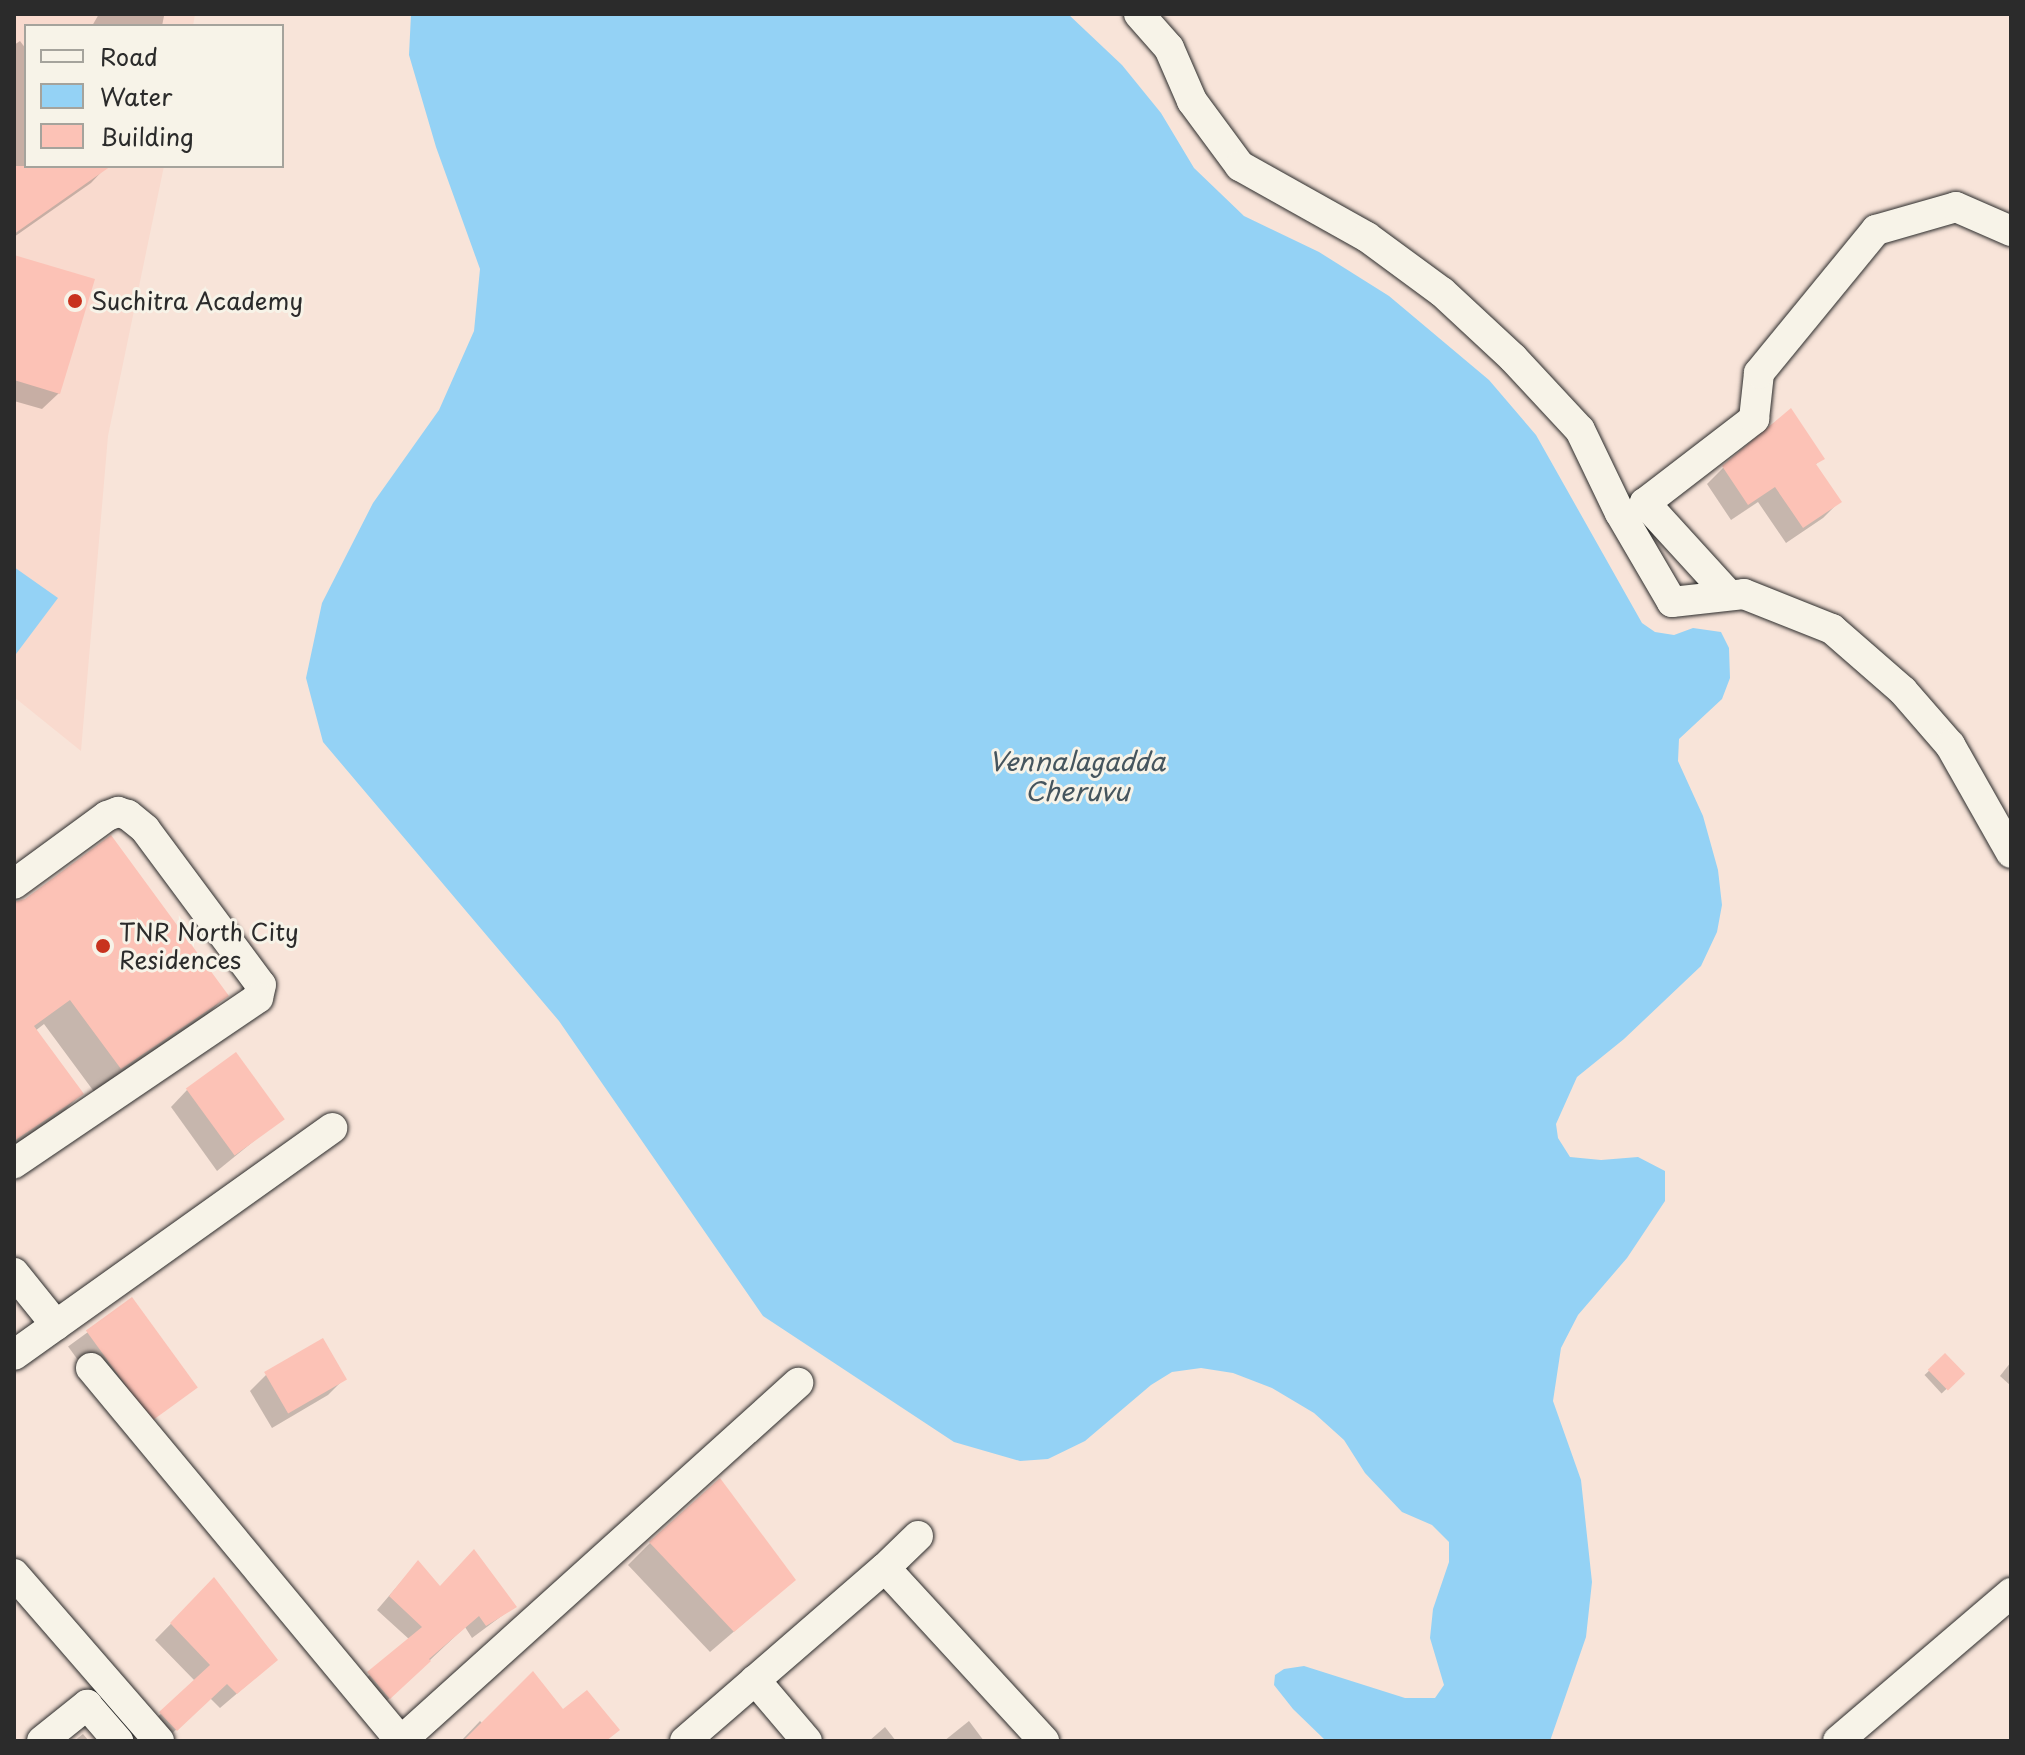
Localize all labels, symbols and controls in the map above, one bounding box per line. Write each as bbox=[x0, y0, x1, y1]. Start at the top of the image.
legend bbox=[24, 24, 284, 168]
text: Road bbox=[100, 38, 158, 74]
text: Water bbox=[100, 78, 172, 114]
text: Building bbox=[100, 118, 194, 154]
place label: Suchitra Academy bbox=[91, 287, 304, 315]
marker: Suchitra Academy bbox=[66, 292, 84, 310]
water label: Vennalagadda Cheruvu bbox=[989, 745, 1165, 806]
place label: TNR North City Residences bbox=[119, 918, 302, 974]
marker: TNR North City Residences bbox=[94, 937, 112, 955]

